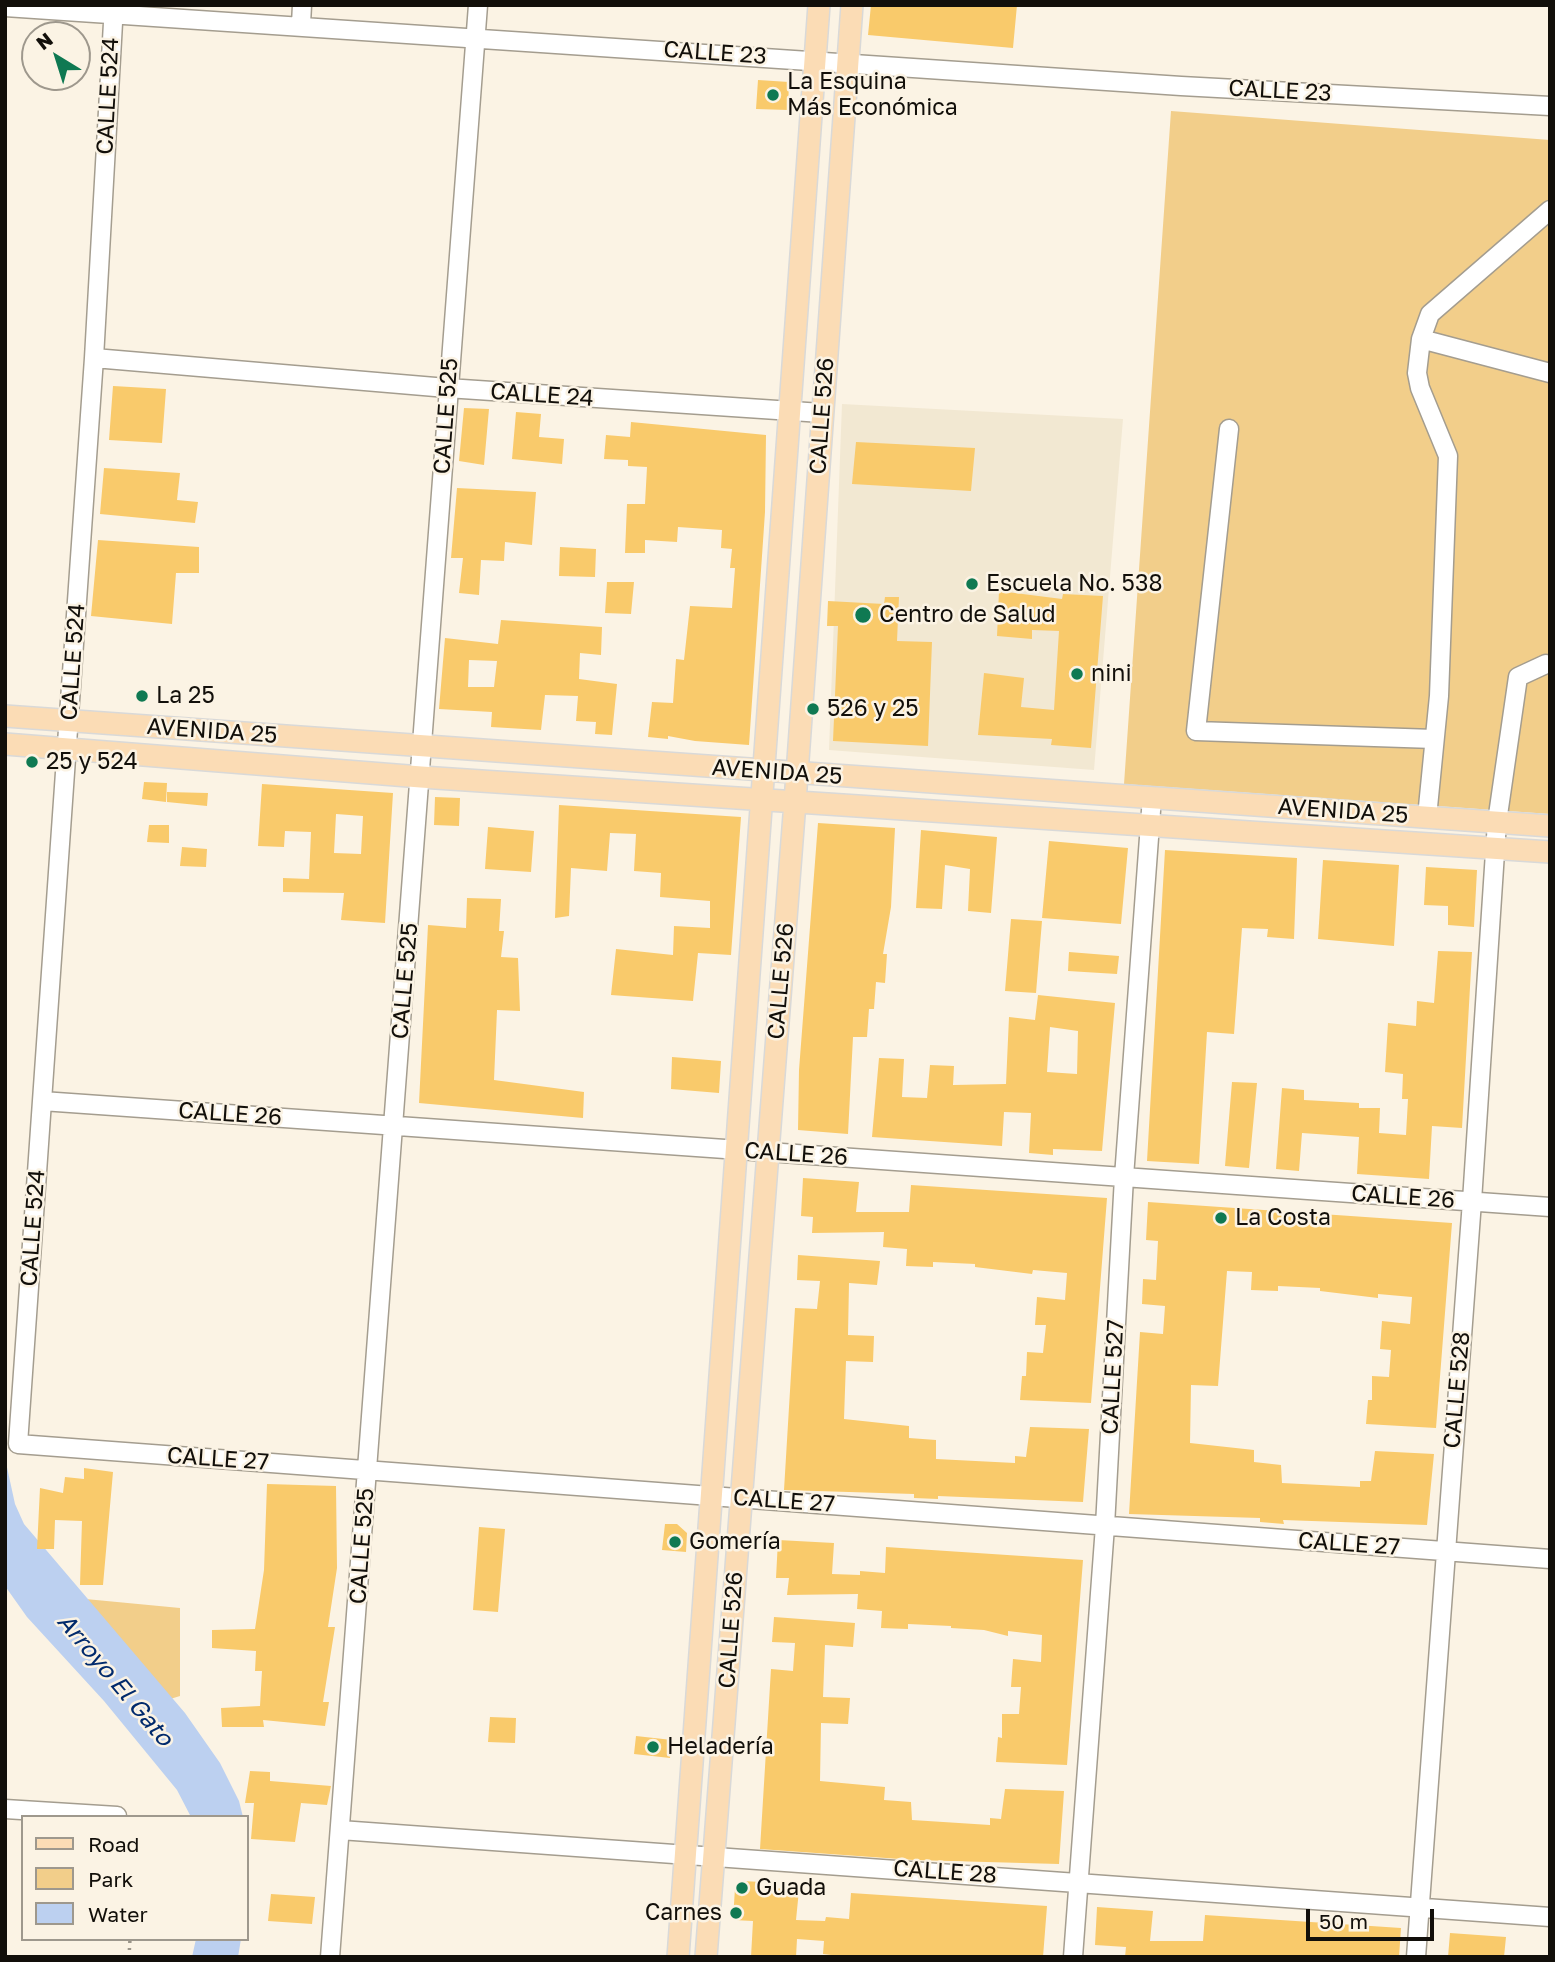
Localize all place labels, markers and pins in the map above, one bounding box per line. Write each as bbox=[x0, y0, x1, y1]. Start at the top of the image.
place label: La Esquina Más Económica bbox=[787, 68, 958, 122]
marker: La Esquina Más Económica bbox=[765, 87, 781, 103]
place label: Escuela No. 538 bbox=[986, 570, 1162, 598]
marker: Escuela No. 538 bbox=[964, 576, 980, 592]
place label: Centro de Salud bbox=[879, 601, 1056, 629]
marker: Centro de Salud bbox=[853, 605, 873, 625]
place label: nini bbox=[1091, 660, 1132, 688]
marker: nini bbox=[1069, 666, 1085, 682]
place label: La 25 bbox=[156, 682, 215, 710]
marker: La 25 bbox=[134, 688, 150, 704]
place label: 526 y 25 bbox=[827, 695, 919, 723]
marker: 526 y 25 bbox=[805, 701, 821, 717]
place label: 25 y 524 bbox=[46, 748, 138, 776]
marker: 25 y 524 bbox=[24, 754, 40, 770]
place label: La Costa bbox=[1235, 1204, 1331, 1232]
marker: La Costa bbox=[1213, 1210, 1229, 1226]
place label: Gomería bbox=[689, 1528, 781, 1556]
marker: Gomería bbox=[667, 1534, 683, 1550]
place label: Heladería bbox=[667, 1733, 774, 1761]
marker: Heladería bbox=[645, 1739, 661, 1755]
place label: Guada bbox=[756, 1874, 826, 1902]
marker: Guada bbox=[734, 1880, 750, 1896]
place label: Carnes bbox=[645, 1899, 722, 1927]
marker: Carnes bbox=[728, 1905, 744, 1921]

